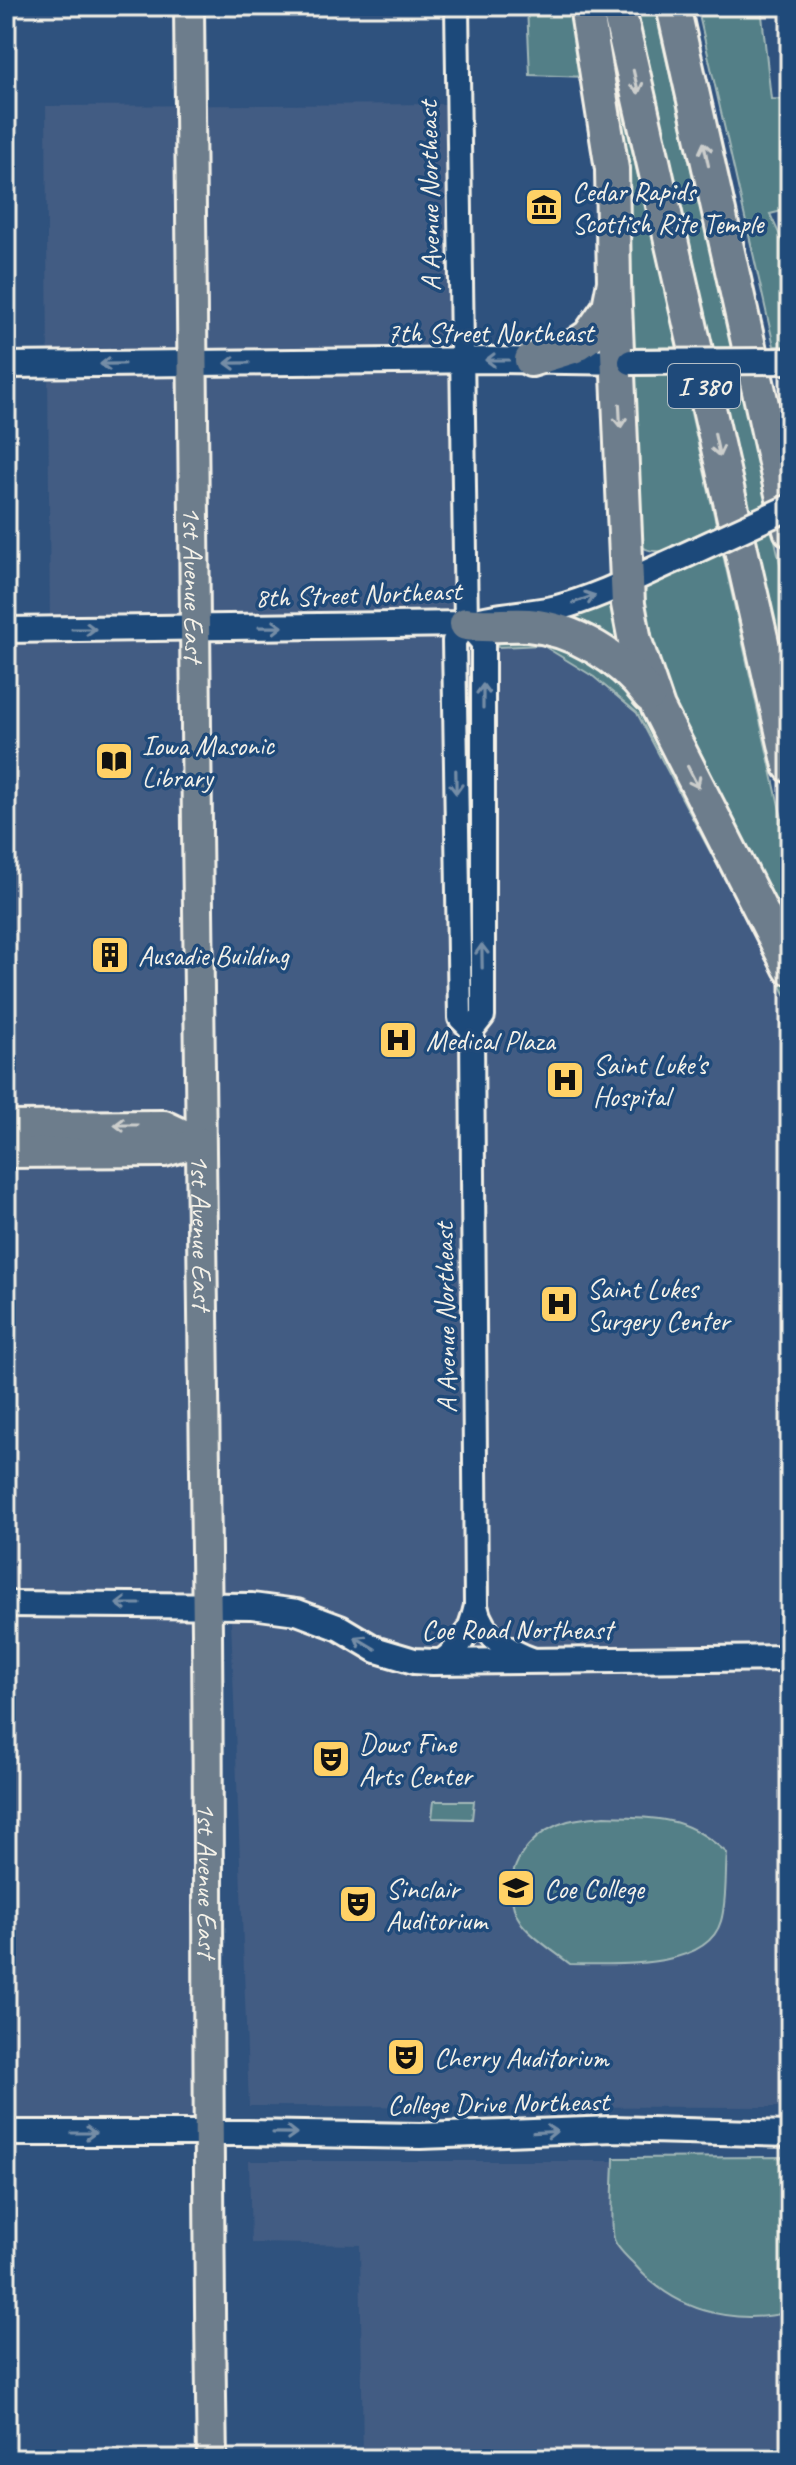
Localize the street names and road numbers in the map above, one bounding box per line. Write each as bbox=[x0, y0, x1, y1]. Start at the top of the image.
street label: A Avenue Northeast bbox=[410, 98, 448, 291]
street label: 7th Street Northeast bbox=[387, 315, 596, 350]
road number: I 380 bbox=[668, 364, 740, 408]
street label: 1st Avenue East bbox=[176, 506, 213, 666]
street label: 8th Street Northeast bbox=[254, 573, 464, 615]
street label: 1st Avenue East bbox=[184, 1154, 221, 1314]
street label: A Avenue Northeast bbox=[426, 1220, 464, 1413]
street label: Coe Road Northeast bbox=[421, 1612, 616, 1647]
street label: 1st Avenue East bbox=[190, 1802, 226, 1961]
street label: College Drive Northeast bbox=[387, 2084, 612, 2122]

